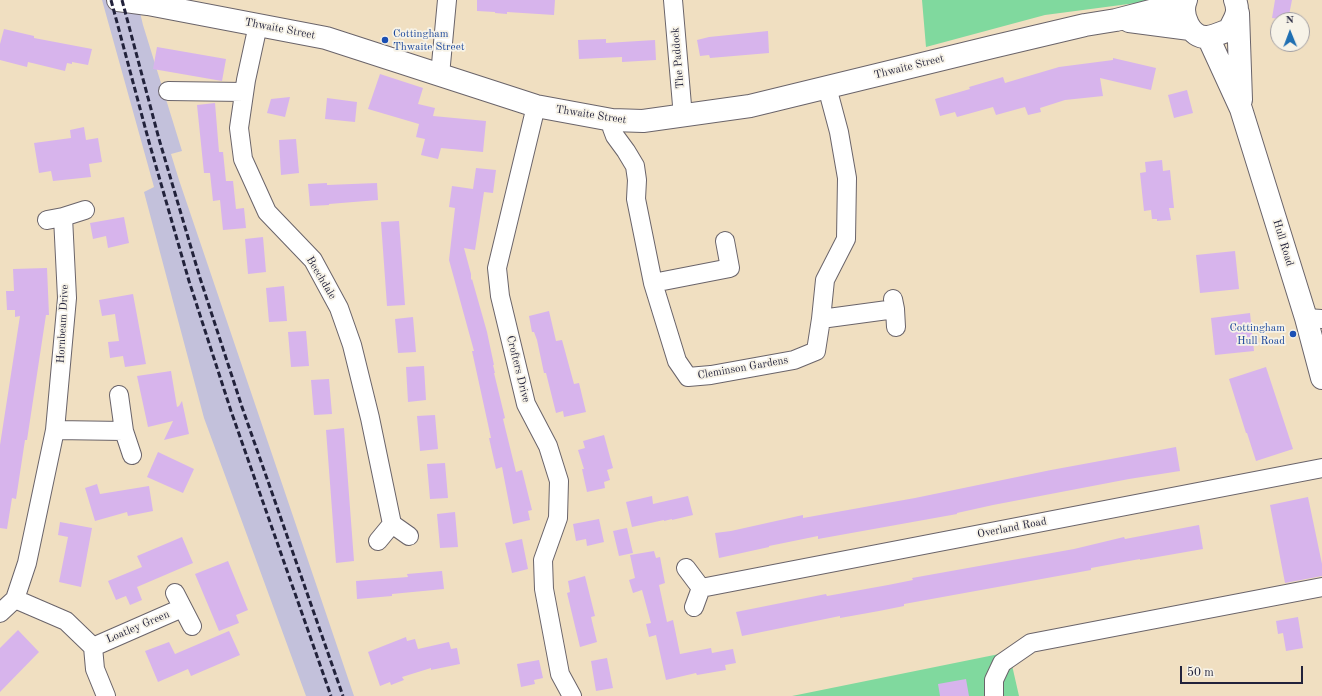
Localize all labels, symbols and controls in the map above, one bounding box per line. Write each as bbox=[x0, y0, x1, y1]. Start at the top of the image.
north arrow bbox=[1270, 12, 1310, 52]
text: N bbox=[1286, 15, 1294, 26]
street label: Thwaite Street bbox=[244, 16, 316, 42]
place label: Cottingham Thwaite Street bbox=[393, 27, 465, 53]
street label: The Paddock bbox=[669, 27, 687, 89]
marker: Cottingham Thwaite Street bbox=[380, 35, 390, 45]
street label: Thwaite Street bbox=[873, 52, 945, 82]
street label: Thwaite Street bbox=[555, 103, 627, 127]
street label: Hull Road bbox=[1270, 218, 1296, 268]
street label: Beechdale bbox=[303, 254, 339, 302]
street label: Hornbeam Drive bbox=[54, 284, 72, 364]
place label: Cottingham Hull Road bbox=[1229, 321, 1285, 347]
marker: Cottingham Hull Road bbox=[1288, 329, 1298, 339]
street label: Crofters Drive bbox=[503, 334, 533, 404]
street label: Cleminson Gardens bbox=[697, 354, 789, 382]
street label: Overland Road bbox=[976, 515, 1048, 541]
street label: Loatley Green bbox=[104, 608, 172, 646]
scale bar bbox=[1182, 658, 1305, 684]
text: 50 m bbox=[1187, 667, 1214, 679]

